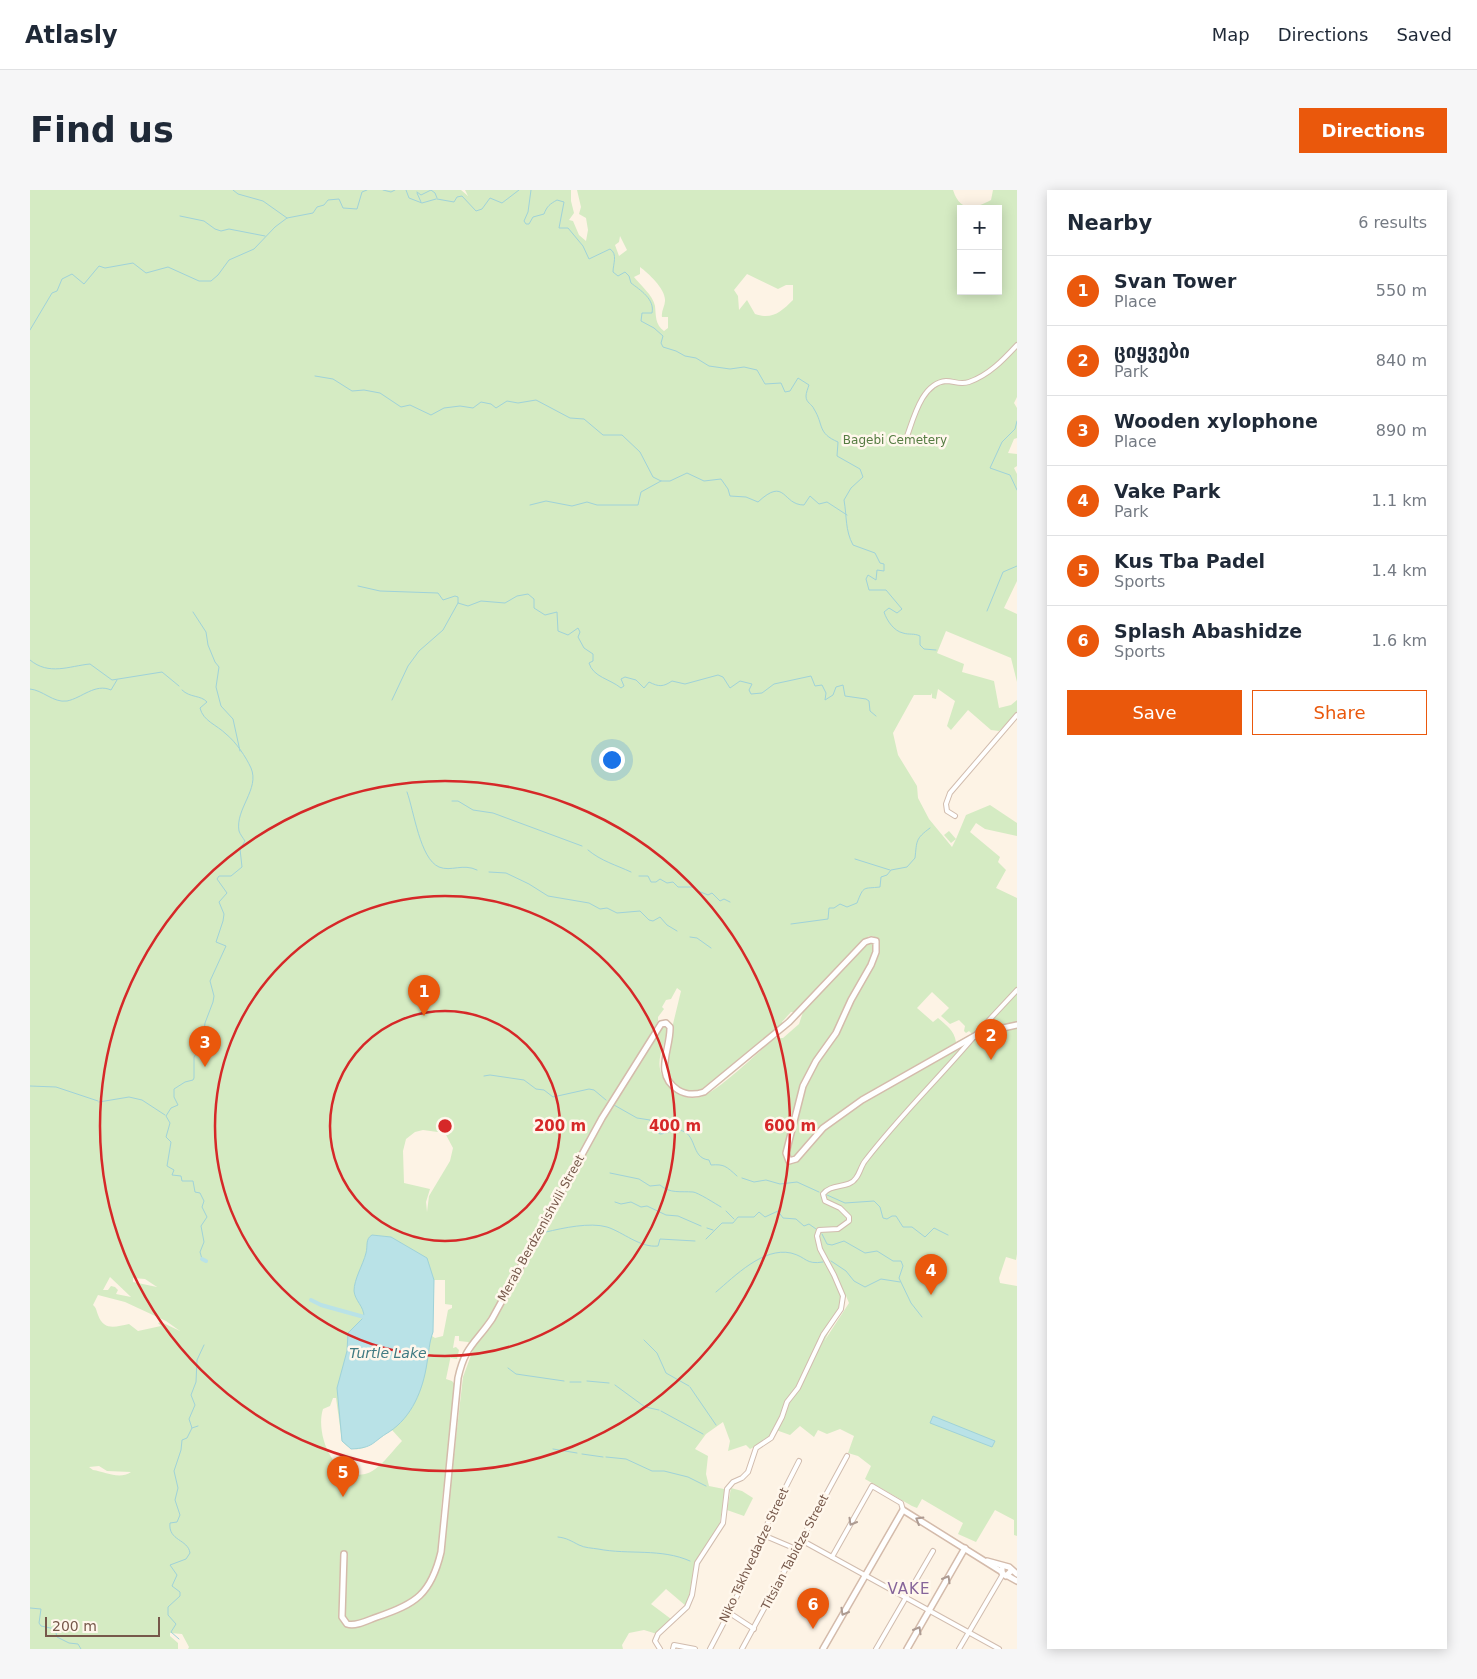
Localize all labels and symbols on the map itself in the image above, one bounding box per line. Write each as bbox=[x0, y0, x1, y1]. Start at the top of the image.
park label: Bagebi Cemetery bbox=[843, 433, 947, 447]
your location bbox=[599, 747, 625, 773]
pin: 1 bbox=[408, 975, 440, 1016]
pin: 2 bbox=[975, 1019, 1007, 1060]
pin: 3 bbox=[189, 1026, 221, 1067]
centre of rings bbox=[436, 1117, 454, 1135]
text: 200 m bbox=[534, 1117, 586, 1135]
text: 400 m bbox=[649, 1117, 701, 1135]
text: 600 m bbox=[764, 1117, 816, 1135]
street label: Merab Berdzenishvili Street bbox=[495, 1152, 587, 1304]
pin: 4 bbox=[915, 1254, 947, 1295]
water label: Turtle Lake bbox=[349, 1345, 427, 1361]
pin: 5 bbox=[327, 1456, 359, 1497]
street label: Niko Tskhvedadze Street bbox=[717, 1485, 792, 1625]
street label: Titsian Tabidze Street bbox=[758, 1492, 832, 1613]
one-way arrow bbox=[848, 1516, 858, 1525]
one-way arrow bbox=[915, 1516, 924, 1526]
one-way arrow bbox=[940, 1575, 950, 1584]
district label: VAKE bbox=[888, 1580, 930, 1598]
pin: 6 bbox=[797, 1588, 829, 1629]
one-way arrow bbox=[840, 1607, 850, 1616]
scale bar bbox=[45, 1614, 160, 1637]
one-way arrow bbox=[911, 1626, 921, 1635]

